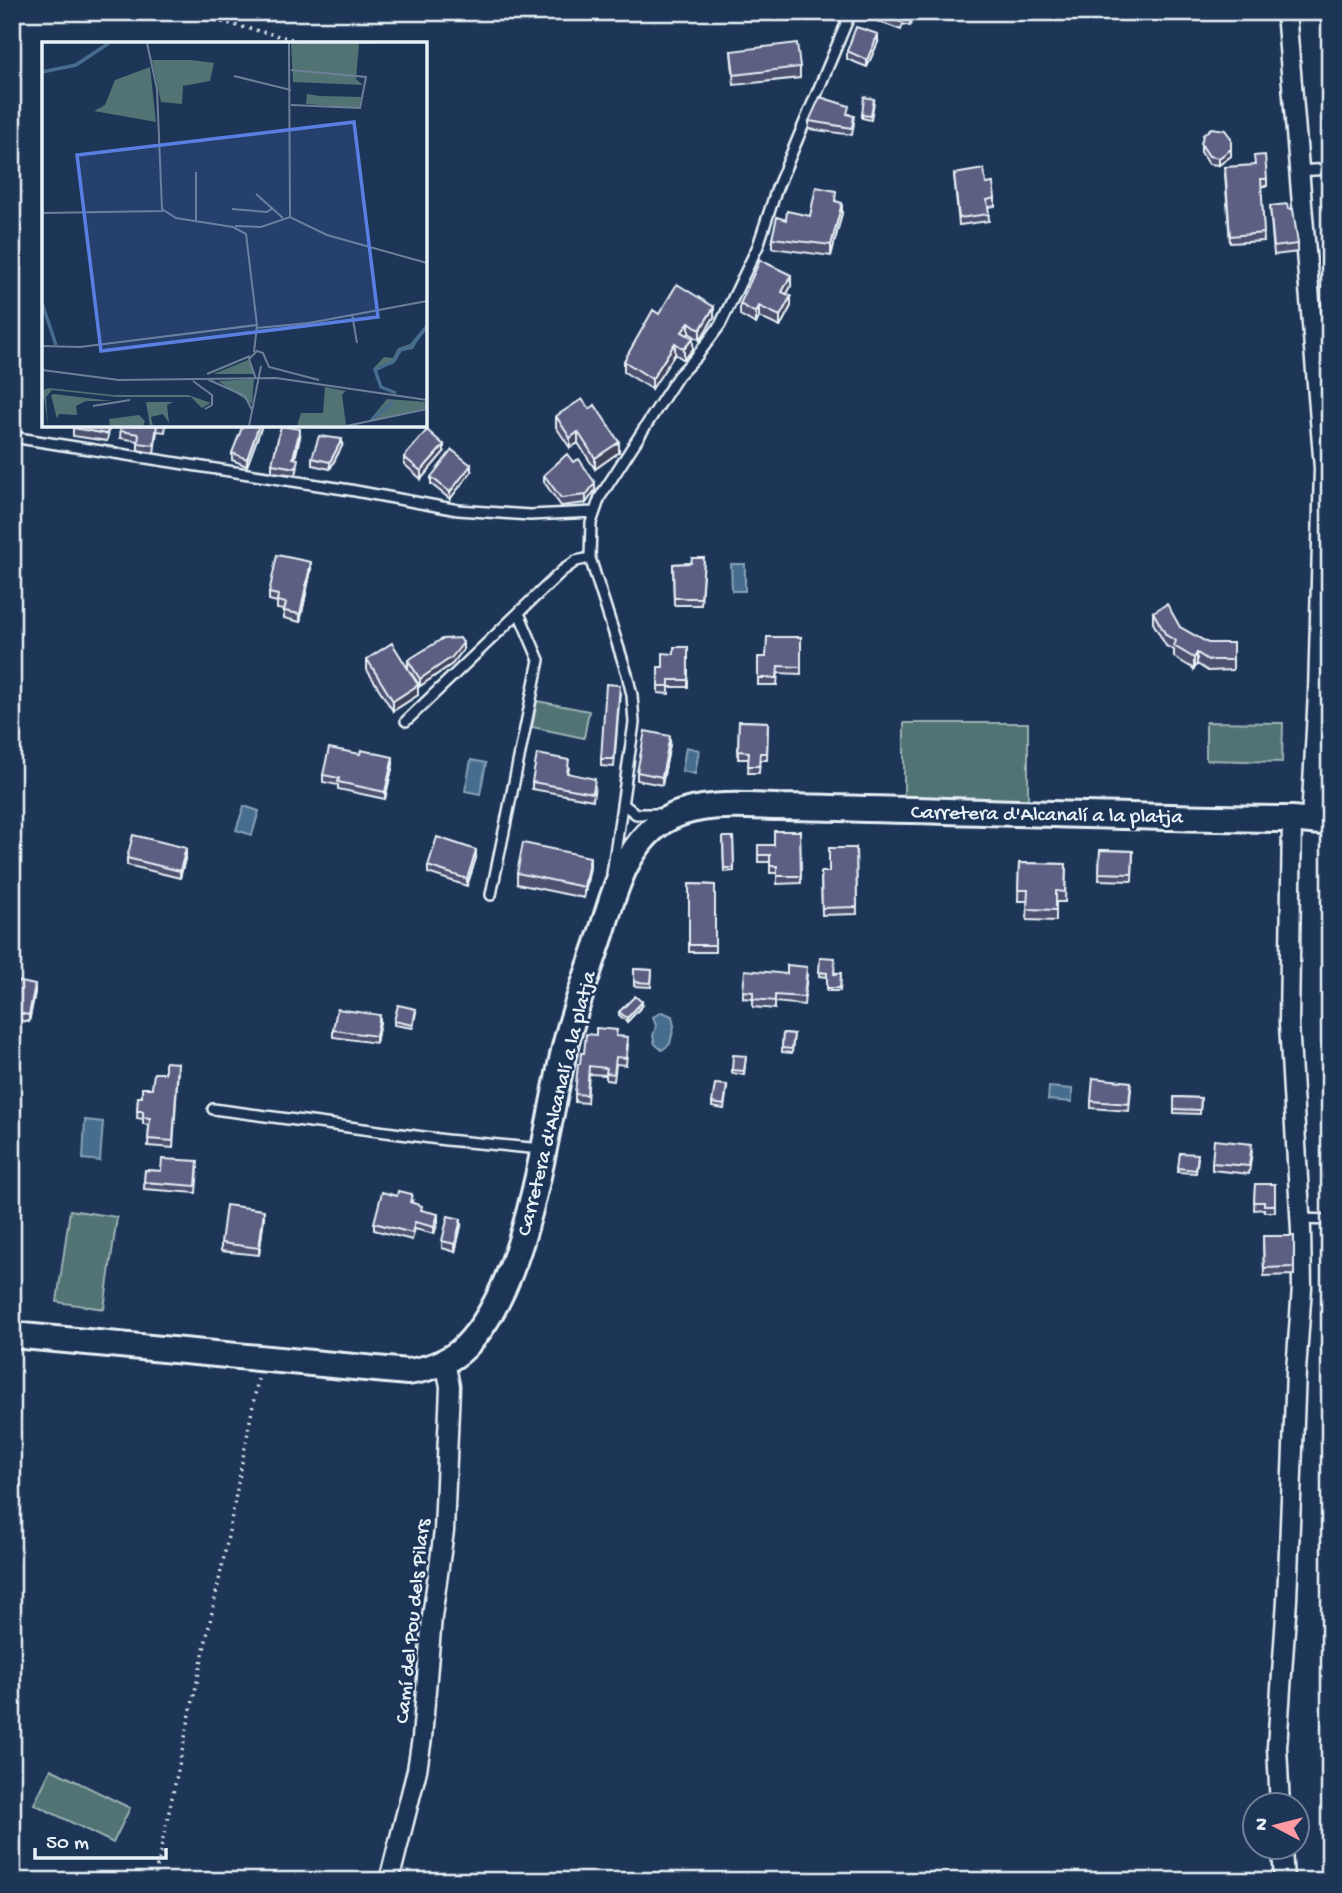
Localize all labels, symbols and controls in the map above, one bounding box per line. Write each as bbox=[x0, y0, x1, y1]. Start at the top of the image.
inset map bbox=[42, 42, 427, 427]
street label: Carretera d'Alcanalí a la platja bbox=[911, 802, 1185, 831]
street label: Carretera d'Alcanalí a la platja bbox=[513, 967, 604, 1239]
street label: Camí del Pou dels Pilars bbox=[391, 1517, 438, 1725]
north arrow bbox=[1240, 1792, 1310, 1862]
scale bar bbox=[35, 1816, 166, 1860]
text: N bbox=[1250, 1817, 1275, 1832]
text: 50 m bbox=[46, 1832, 89, 1857]

